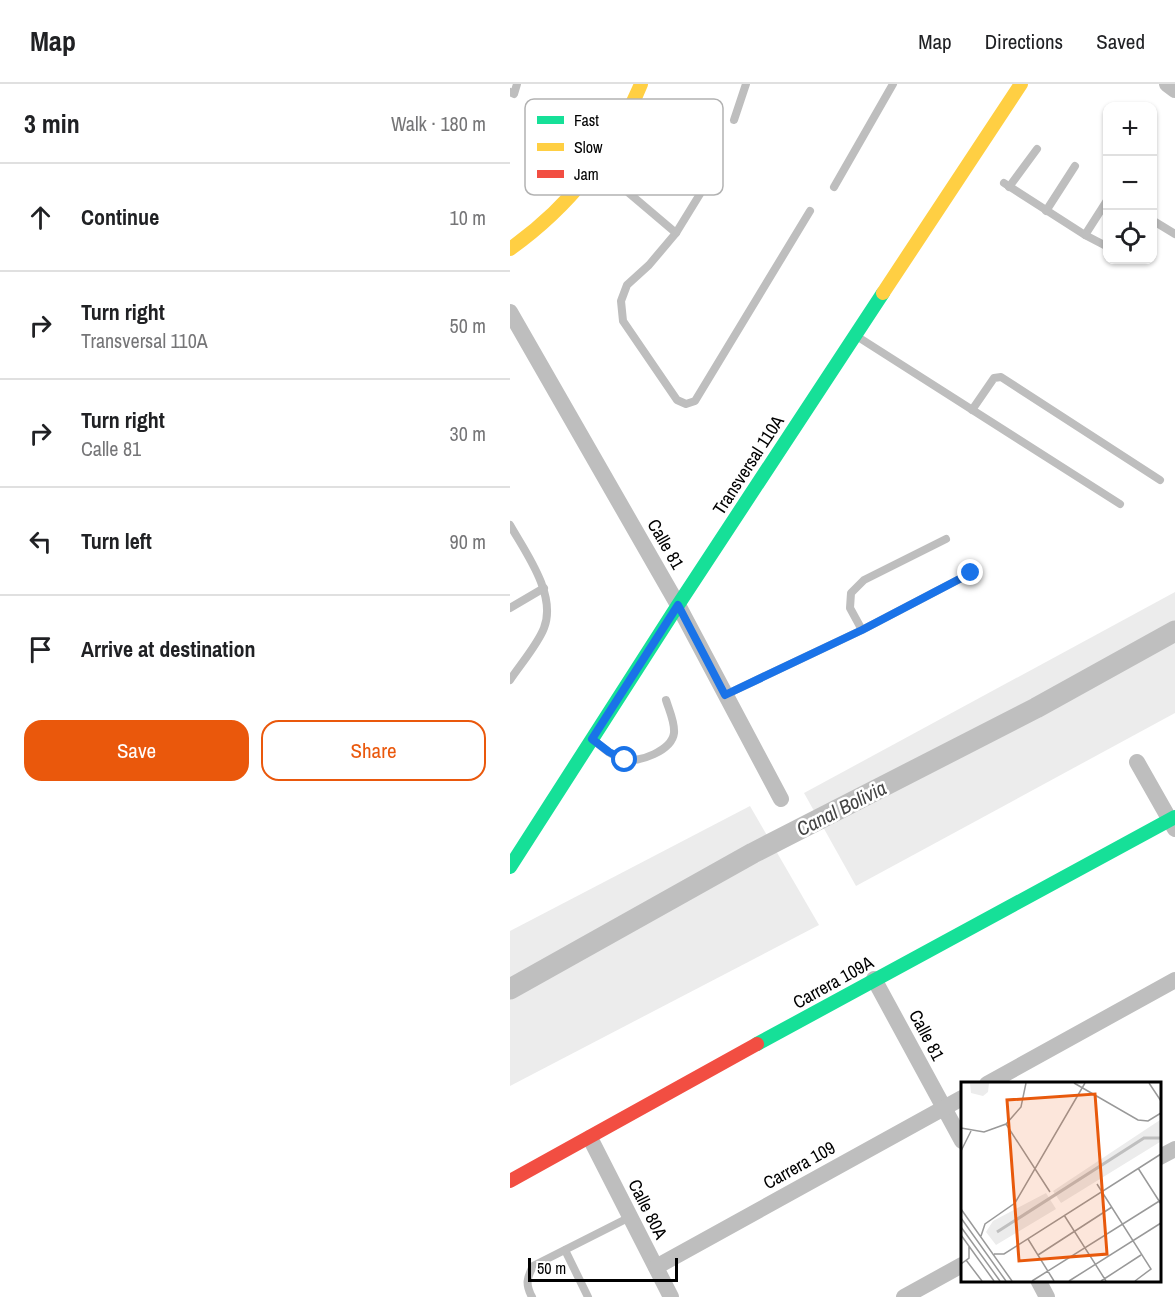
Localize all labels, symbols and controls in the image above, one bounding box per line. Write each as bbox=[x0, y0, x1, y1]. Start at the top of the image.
text: Map bbox=[30, 22, 76, 60]
text: Map bbox=[918, 27, 952, 56]
text: Directions bbox=[985, 27, 1063, 56]
text: Saved bbox=[1096, 27, 1145, 56]
legend bbox=[525, 99, 723, 195]
map controls bbox=[1103, 102, 1157, 264]
button: + bbox=[1103, 102, 1157, 156]
text: 3 min bbox=[24, 106, 80, 141]
text: Fast bbox=[574, 109, 599, 131]
text: Walk · 180 m bbox=[391, 110, 486, 137]
text: Slow bbox=[574, 136, 603, 158]
button: − bbox=[1103, 156, 1157, 210]
text: Jam bbox=[574, 163, 599, 185]
icon: ahead bbox=[24, 201, 57, 234]
text: Continue bbox=[81, 202, 159, 232]
text: 10 m bbox=[450, 204, 486, 231]
button: locate bbox=[1103, 210, 1157, 264]
text: Turn right bbox=[81, 297, 165, 327]
icon: right bbox=[24, 309, 57, 342]
text: 50 m bbox=[450, 312, 486, 339]
text: Transversal 110A bbox=[81, 327, 208, 354]
text: Turn right bbox=[81, 405, 165, 435]
street label: Transversal 110A bbox=[706, 410, 790, 520]
icon: right bbox=[24, 417, 57, 450]
text: 30 m bbox=[450, 420, 486, 447]
text: Calle 81 bbox=[81, 435, 141, 462]
street label: Calle 81 bbox=[642, 514, 691, 574]
icon: left bbox=[24, 525, 57, 558]
text: Turn left bbox=[81, 526, 152, 556]
text: 90 m bbox=[450, 528, 486, 555]
route end bbox=[957, 559, 983, 585]
icon: arrive bbox=[24, 633, 57, 666]
text: Arrive at destination bbox=[81, 634, 255, 664]
button: Save bbox=[24, 720, 249, 781]
button: Share bbox=[261, 720, 486, 781]
route start bbox=[611, 746, 637, 772]
water label: Canal Bolivia bbox=[791, 774, 891, 842]
street label: Carrera 109A bbox=[788, 950, 878, 1014]
street label: Calle 81 bbox=[903, 1005, 951, 1065]
inset map bbox=[961, 1082, 1160, 1282]
street label: Carrera 109 bbox=[759, 1135, 839, 1195]
street label: Calle 80A bbox=[622, 1175, 674, 1243]
scale bar bbox=[528, 1255, 678, 1282]
text: 50 m bbox=[537, 1257, 566, 1279]

